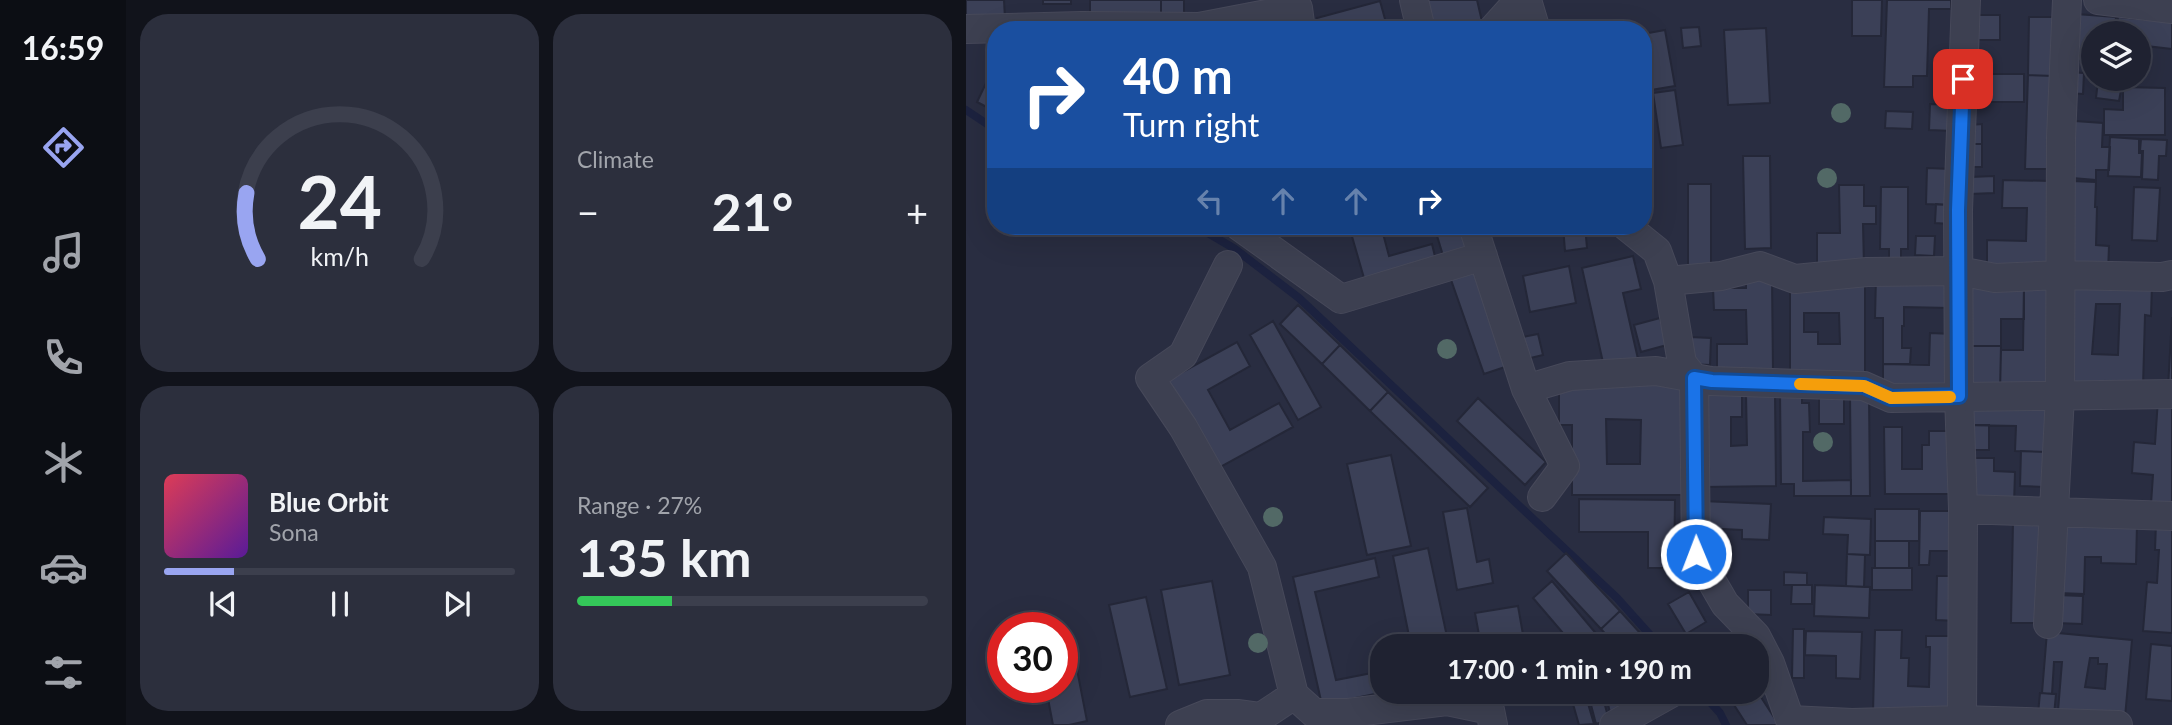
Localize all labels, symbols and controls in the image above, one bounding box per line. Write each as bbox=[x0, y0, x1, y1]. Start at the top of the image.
map controls bbox=[2081, 21, 2151, 91]
button: layers bbox=[2081, 21, 2151, 91]
text: 16:59 bbox=[22, 28, 104, 67]
text: 40 m bbox=[1123, 46, 1233, 104]
icon: right bbox=[1008, 49, 1099, 140]
pin bbox=[1933, 49, 1993, 109]
icon: arrive bbox=[1944, 60, 1982, 98]
text: Turn right bbox=[1123, 105, 1259, 144]
icon: directions bbox=[39, 123, 88, 172]
text: Climate bbox=[577, 145, 654, 173]
text: 24 bbox=[297, 157, 382, 245]
text: 21° bbox=[712, 180, 793, 242]
icon: left bbox=[1191, 182, 1229, 220]
icon: ahead bbox=[1264, 182, 1302, 220]
icon: ahead bbox=[1337, 182, 1375, 220]
icon: right bbox=[1410, 182, 1448, 220]
text: − bbox=[577, 189, 599, 235]
text: + bbox=[906, 189, 928, 235]
icon: music bbox=[39, 228, 88, 277]
text: km/h bbox=[310, 241, 369, 271]
icon: phone bbox=[39, 333, 88, 382]
icon: climate bbox=[39, 438, 88, 487]
text: Blue Orbit bbox=[269, 486, 389, 518]
text: Range · 27% bbox=[577, 491, 702, 519]
position arrow bbox=[1659, 517, 1733, 591]
text: Sona bbox=[269, 518, 319, 546]
text: 135 km bbox=[577, 526, 751, 588]
icon: car bbox=[39, 543, 88, 592]
icon: previous bbox=[204, 585, 242, 623]
icon: pause bbox=[321, 585, 359, 623]
icon: next bbox=[438, 585, 476, 623]
speed limit sign: 30 bbox=[987, 612, 1078, 703]
icon: filters bbox=[39, 648, 88, 697]
text: 17:00 · 1 min · 190 m bbox=[1447, 653, 1692, 685]

